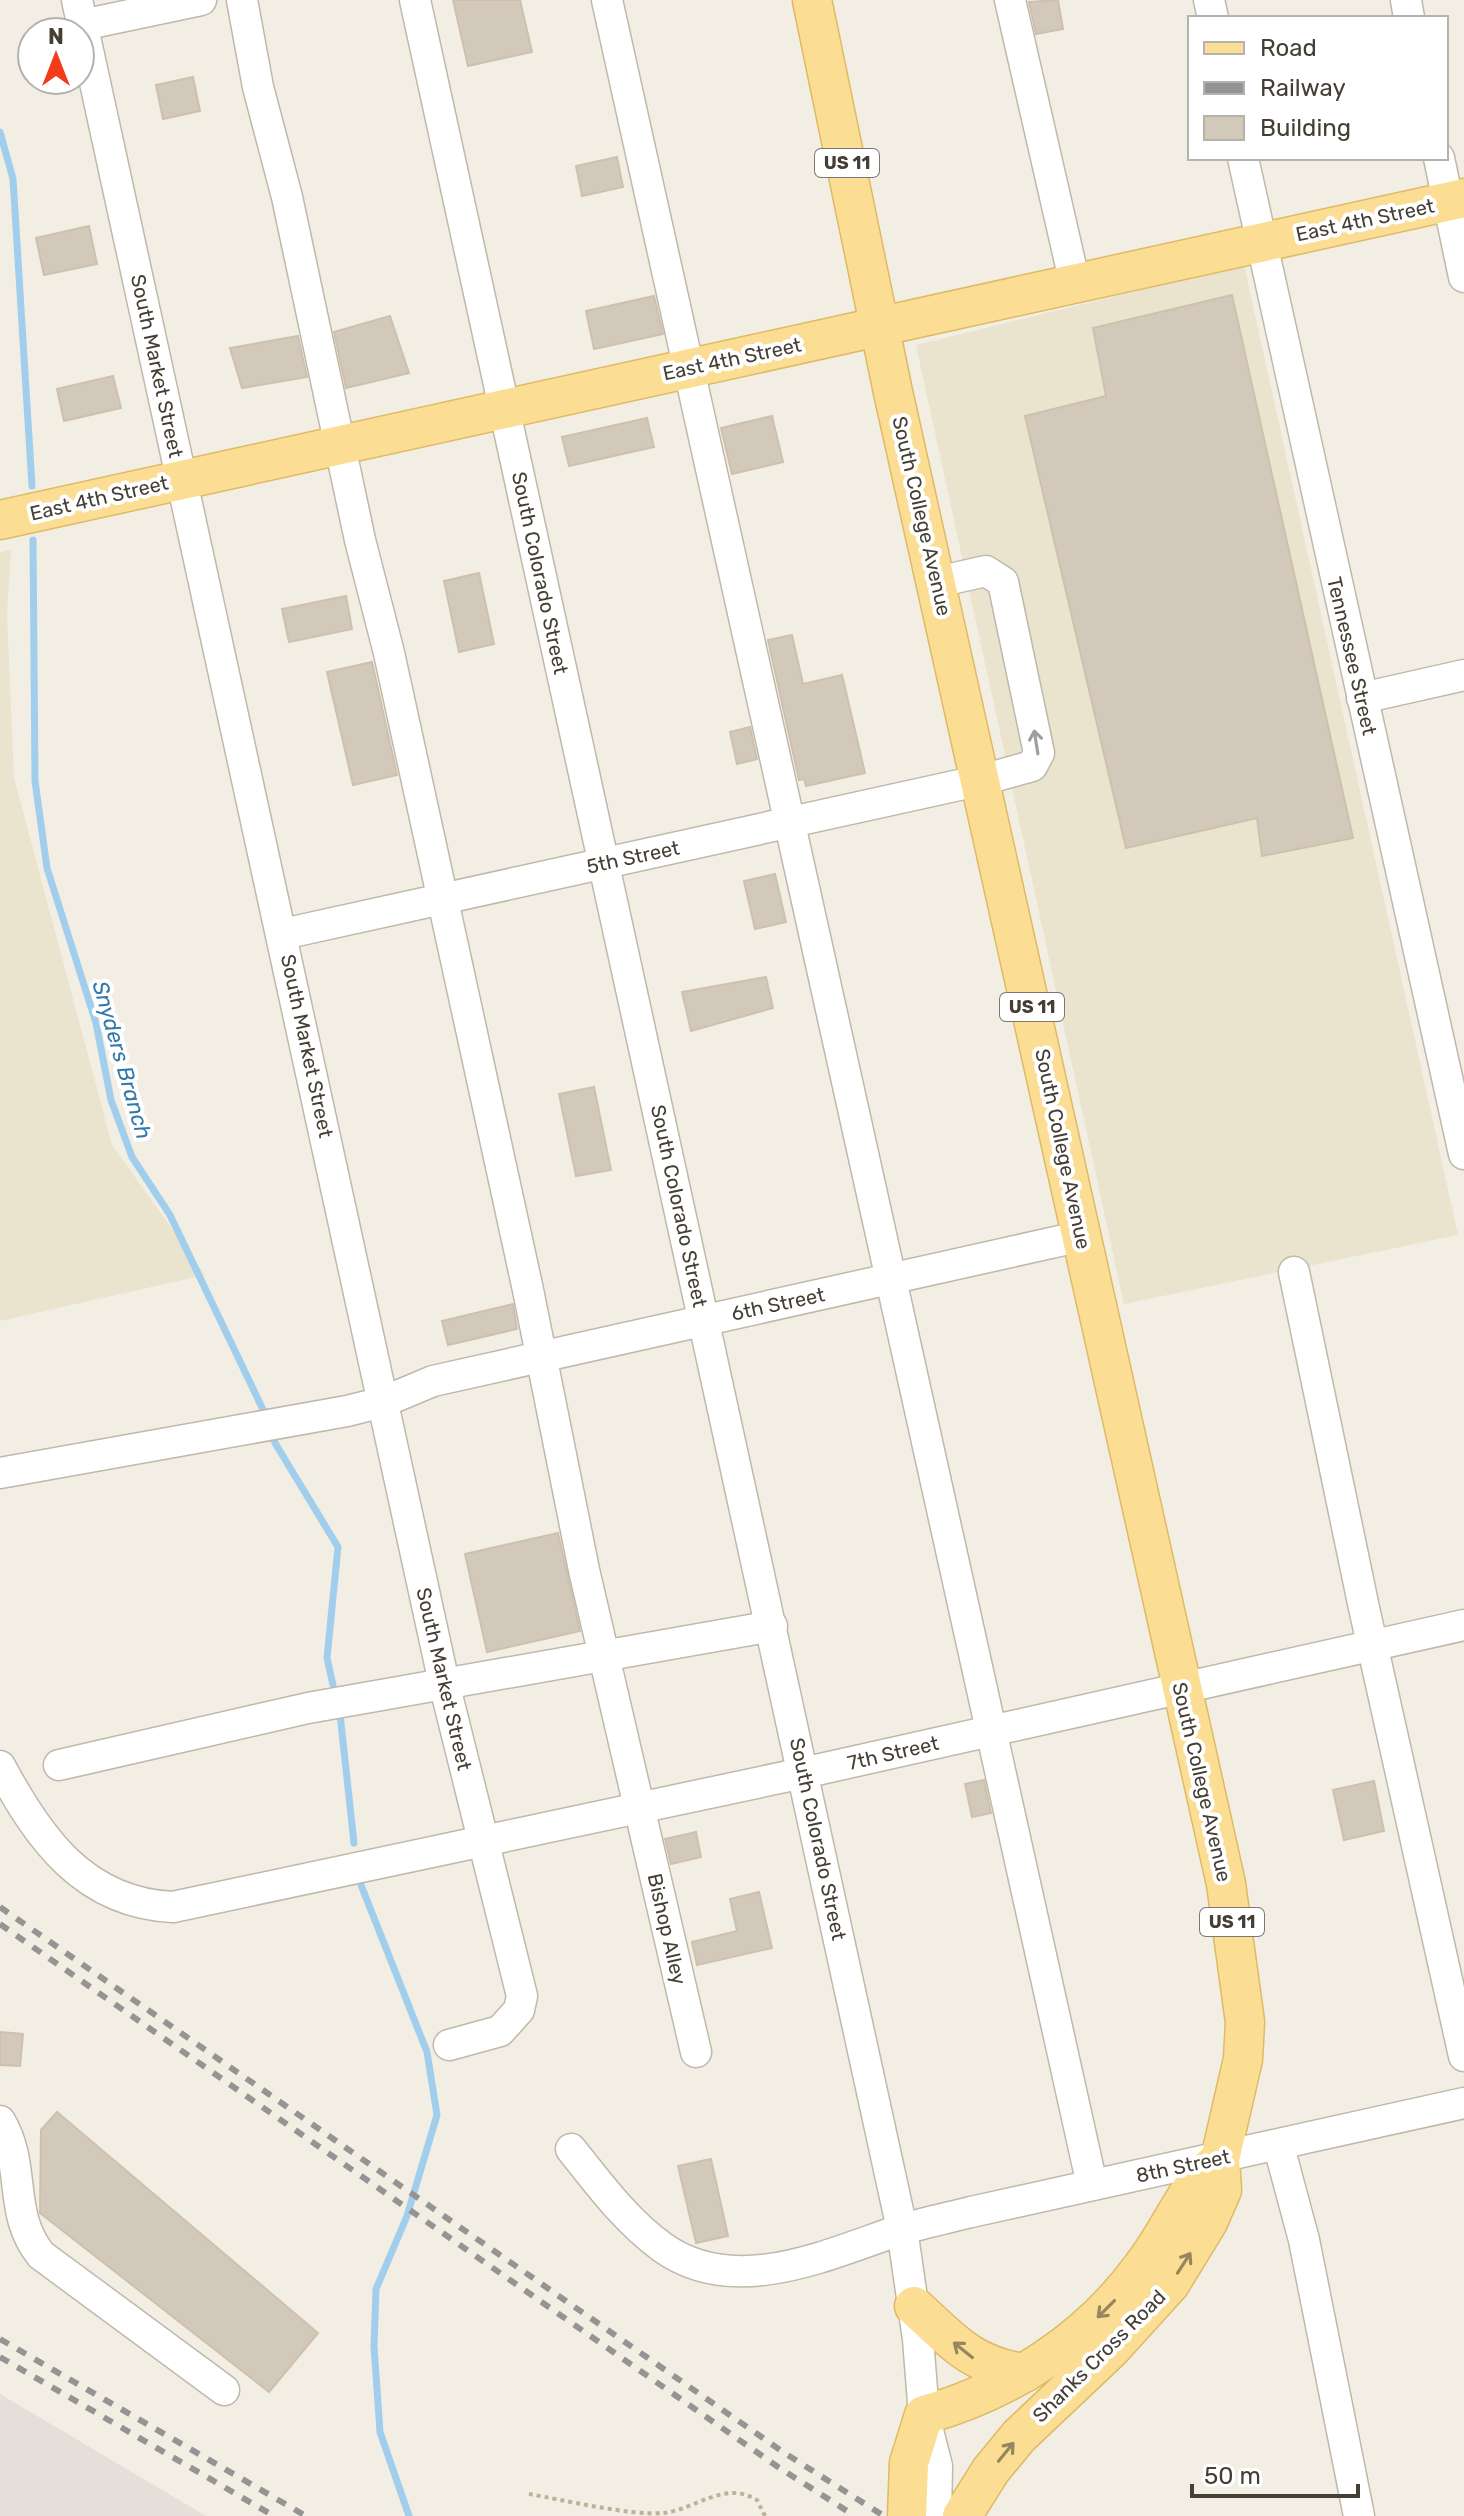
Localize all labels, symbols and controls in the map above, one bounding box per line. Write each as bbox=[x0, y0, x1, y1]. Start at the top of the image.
north arrow bbox=[16, 16, 96, 96]
legend bbox=[1188, 16, 1448, 160]
text: N bbox=[48, 23, 64, 50]
text: Road bbox=[1260, 34, 1317, 62]
text: Railway bbox=[1260, 74, 1346, 102]
text: Building bbox=[1260, 114, 1351, 142]
road number: US 11 bbox=[815, 149, 879, 177]
street label: East 4th Street bbox=[1293, 194, 1437, 246]
street label: South Market Street bbox=[126, 272, 188, 460]
street label: East 4th Street bbox=[660, 333, 804, 385]
street label: South College Avenue bbox=[887, 414, 957, 618]
street label: South Colorado Street bbox=[507, 469, 573, 677]
street label: East 4th Street bbox=[28, 470, 171, 526]
street label: Tennessee Street bbox=[1322, 574, 1382, 738]
one-way arrow bbox=[1028, 729, 1043, 755]
street label: 5th Street bbox=[584, 835, 682, 879]
street label: South Market Street bbox=[276, 952, 338, 1140]
water label: Snyders Branch bbox=[86, 978, 158, 1142]
road number: US 11 bbox=[1000, 993, 1064, 1021]
street label: South College Avenue bbox=[1030, 1047, 1096, 1251]
street label: South Colorado Street bbox=[646, 1102, 712, 1310]
street label: 6th Street bbox=[729, 1282, 827, 1326]
street label: South Market Street bbox=[411, 1585, 477, 1773]
street label: South College Avenue bbox=[1167, 1680, 1237, 1884]
street label: 7th Street bbox=[845, 1731, 941, 1775]
street label: South Colorado Street bbox=[785, 1735, 851, 1943]
street label: Bishop Alley bbox=[643, 1871, 691, 1987]
road number: US 11 bbox=[1200, 1908, 1264, 1936]
street label: 8th Street bbox=[1134, 2144, 1232, 2188]
one-way arrow bbox=[1175, 2253, 1192, 2275]
street label: Shanks Cross Road bbox=[1028, 2285, 1170, 2427]
one-way arrow bbox=[1097, 2299, 1116, 2318]
one-way arrow bbox=[953, 2342, 974, 2359]
one-way arrow bbox=[996, 2441, 1014, 2462]
scale bar bbox=[1192, 2448, 1358, 2498]
text: 50 m bbox=[1204, 2462, 1261, 2490]

